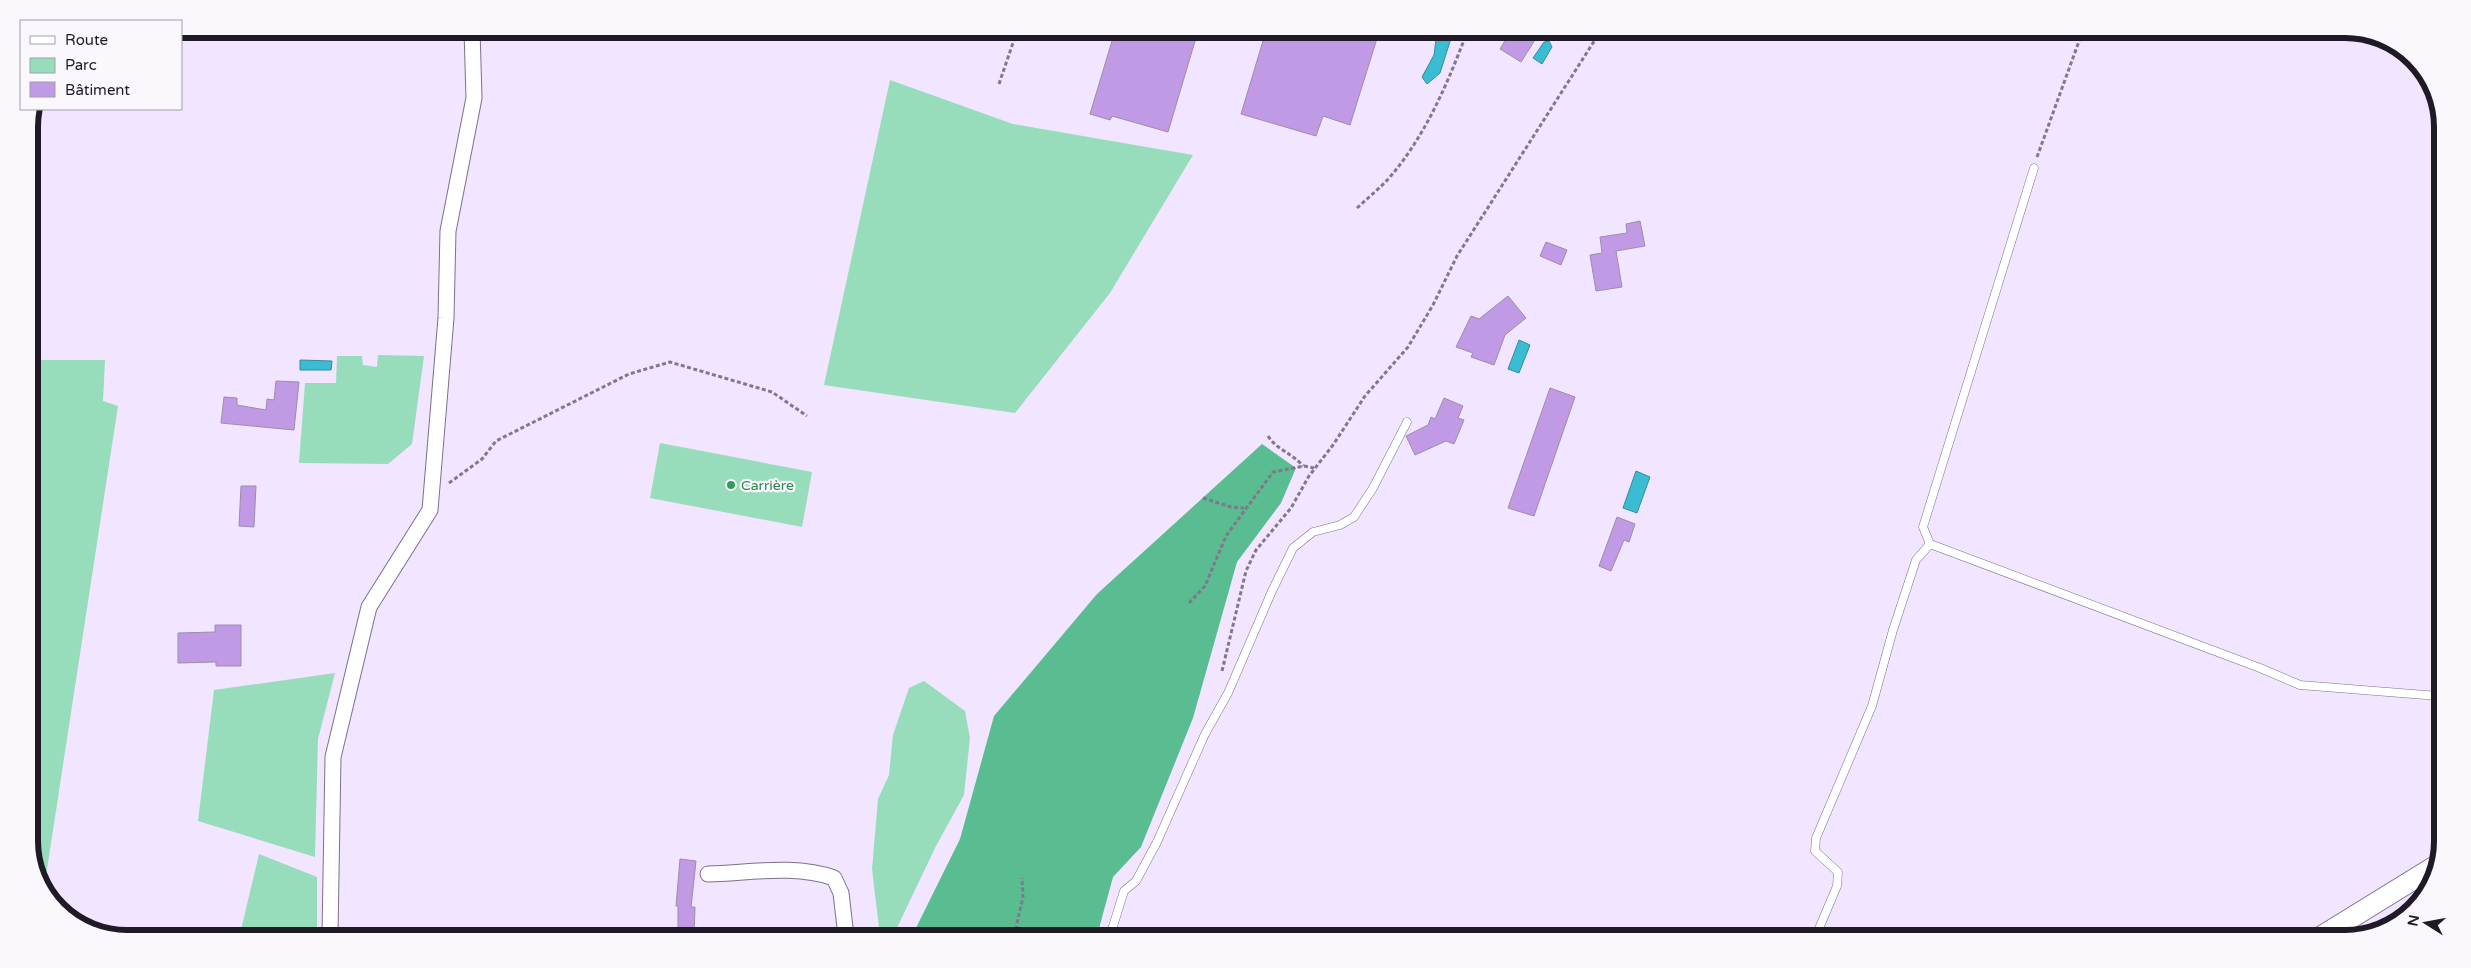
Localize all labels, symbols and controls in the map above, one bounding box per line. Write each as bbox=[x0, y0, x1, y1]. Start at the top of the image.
legend bbox=[20, 20, 182, 110]
text: Route bbox=[65, 31, 108, 49]
text: Parc bbox=[65, 56, 97, 74]
text: Bâtiment bbox=[65, 81, 130, 99]
place label: Carrière bbox=[741, 477, 794, 494]
marker: Carrière bbox=[725, 479, 737, 491]
north arrow bbox=[2401, 898, 2451, 948]
text: N bbox=[2404, 913, 2423, 928]

